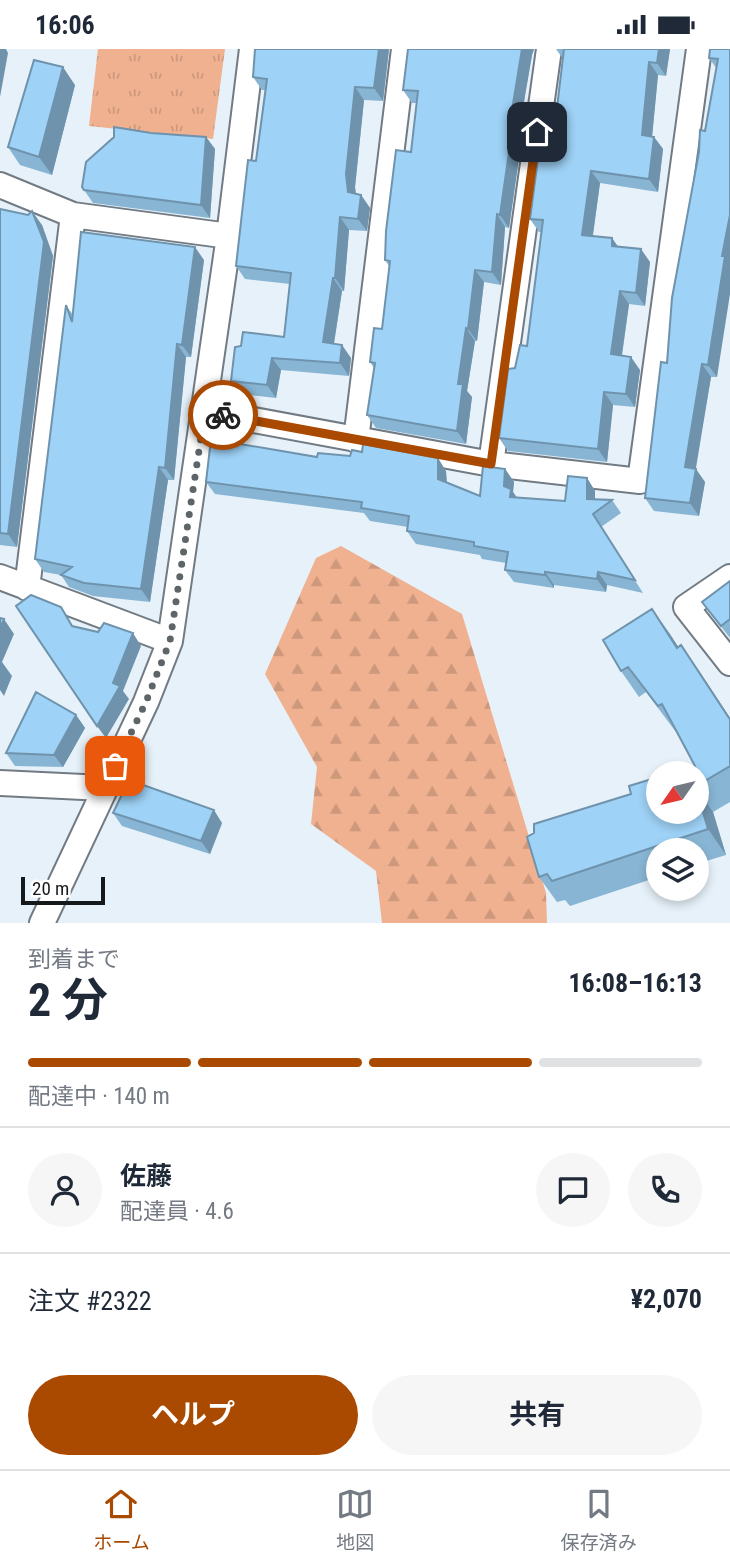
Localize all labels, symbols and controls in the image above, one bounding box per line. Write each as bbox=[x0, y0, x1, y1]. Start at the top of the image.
text: 16:06 bbox=[35, 10, 95, 40]
pin bbox=[507, 102, 567, 162]
icon: home bbox=[518, 113, 556, 151]
courier bbox=[188, 380, 258, 450]
icon: bike bbox=[204, 396, 242, 434]
pin bbox=[85, 736, 145, 796]
icon: bag bbox=[96, 747, 134, 785]
north arrow bbox=[646, 761, 709, 824]
map controls bbox=[646, 761, 709, 901]
button: layers bbox=[646, 838, 709, 901]
scale bar bbox=[21, 874, 105, 906]
text: 20 m bbox=[32, 877, 69, 900]
text: 到着まで bbox=[28, 946, 120, 973]
text: 16:08–16:13 bbox=[568, 968, 702, 998]
text: 2 分 bbox=[28, 973, 108, 1027]
text: 配達中 · 140 m bbox=[28, 1083, 170, 1110]
button: person bbox=[28, 1153, 102, 1227]
button: chat bbox=[536, 1153, 610, 1227]
button: phone bbox=[628, 1153, 702, 1227]
text: 佐藤 bbox=[120, 1161, 172, 1191]
text: 配達員 · 4.6 bbox=[120, 1198, 234, 1225]
text: ¥2,070 bbox=[631, 1284, 702, 1314]
text: 注文 #2322 bbox=[28, 1286, 152, 1316]
button: ヘルプ bbox=[28, 1375, 358, 1455]
button: 共有 bbox=[372, 1375, 702, 1455]
tab: ホーム bbox=[93, 1485, 150, 1554]
tab: 地図 bbox=[336, 1485, 374, 1554]
tab: 保存済み bbox=[561, 1485, 637, 1554]

